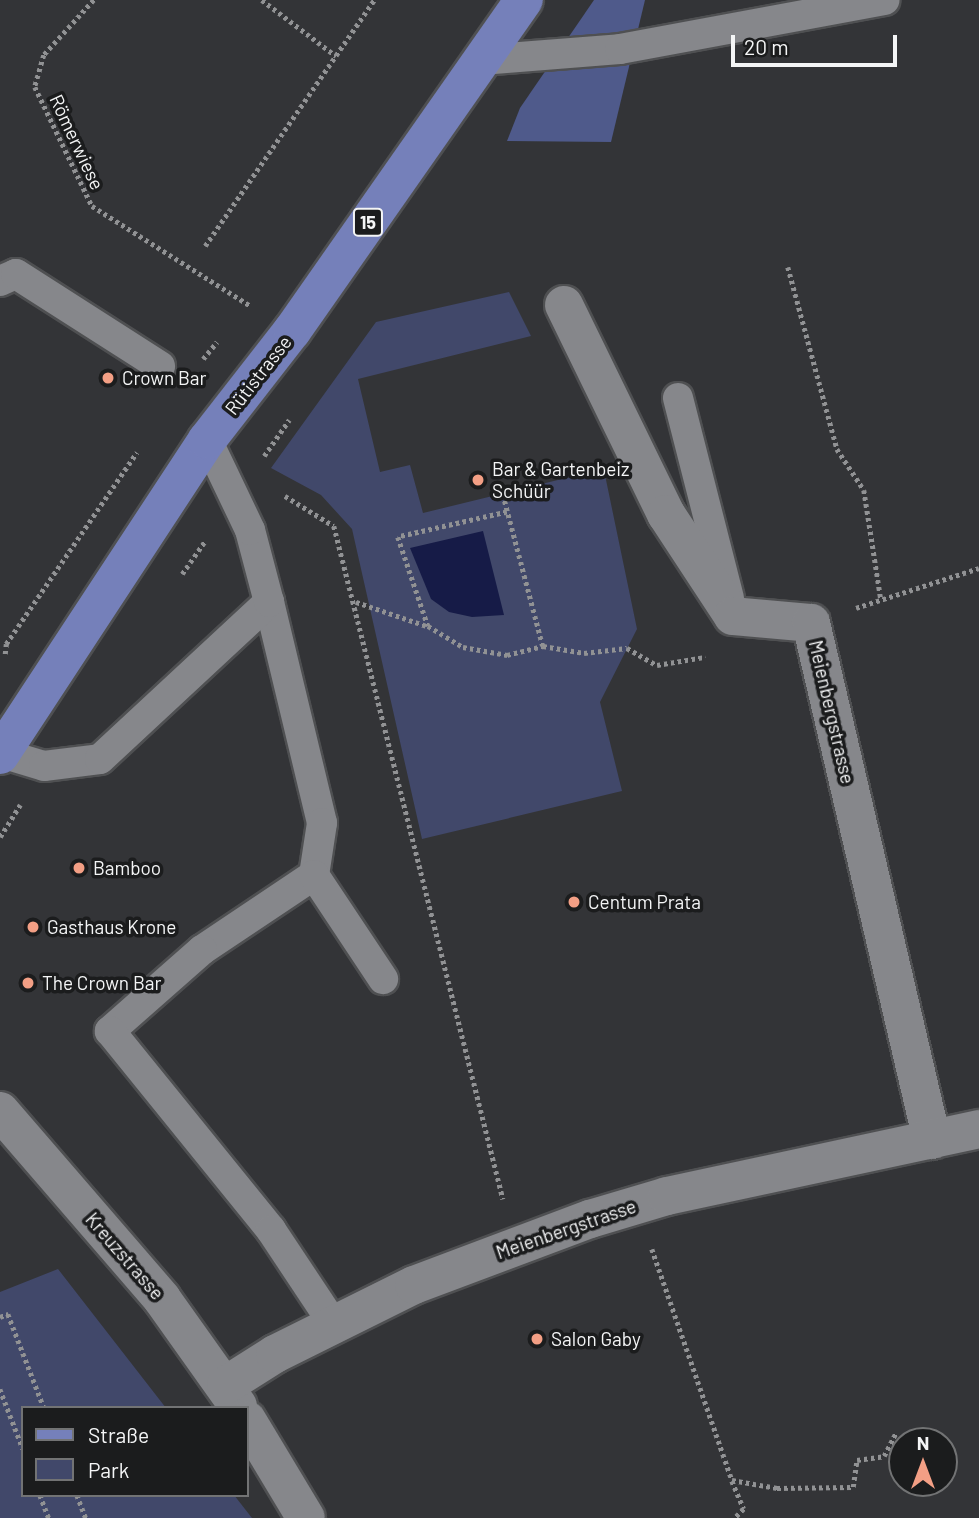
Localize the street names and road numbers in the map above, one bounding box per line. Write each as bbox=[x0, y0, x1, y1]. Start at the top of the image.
street label: Römerwiese bbox=[45, 91, 109, 193]
road number: 15 bbox=[352, 208, 384, 236]
street label: Rütistrasse bbox=[220, 331, 296, 419]
street label: Meienbergstrasse bbox=[804, 638, 860, 786]
street label: Meienbergstrasse bbox=[493, 1194, 639, 1264]
street label: Kreuzstrasse bbox=[81, 1208, 169, 1304]

